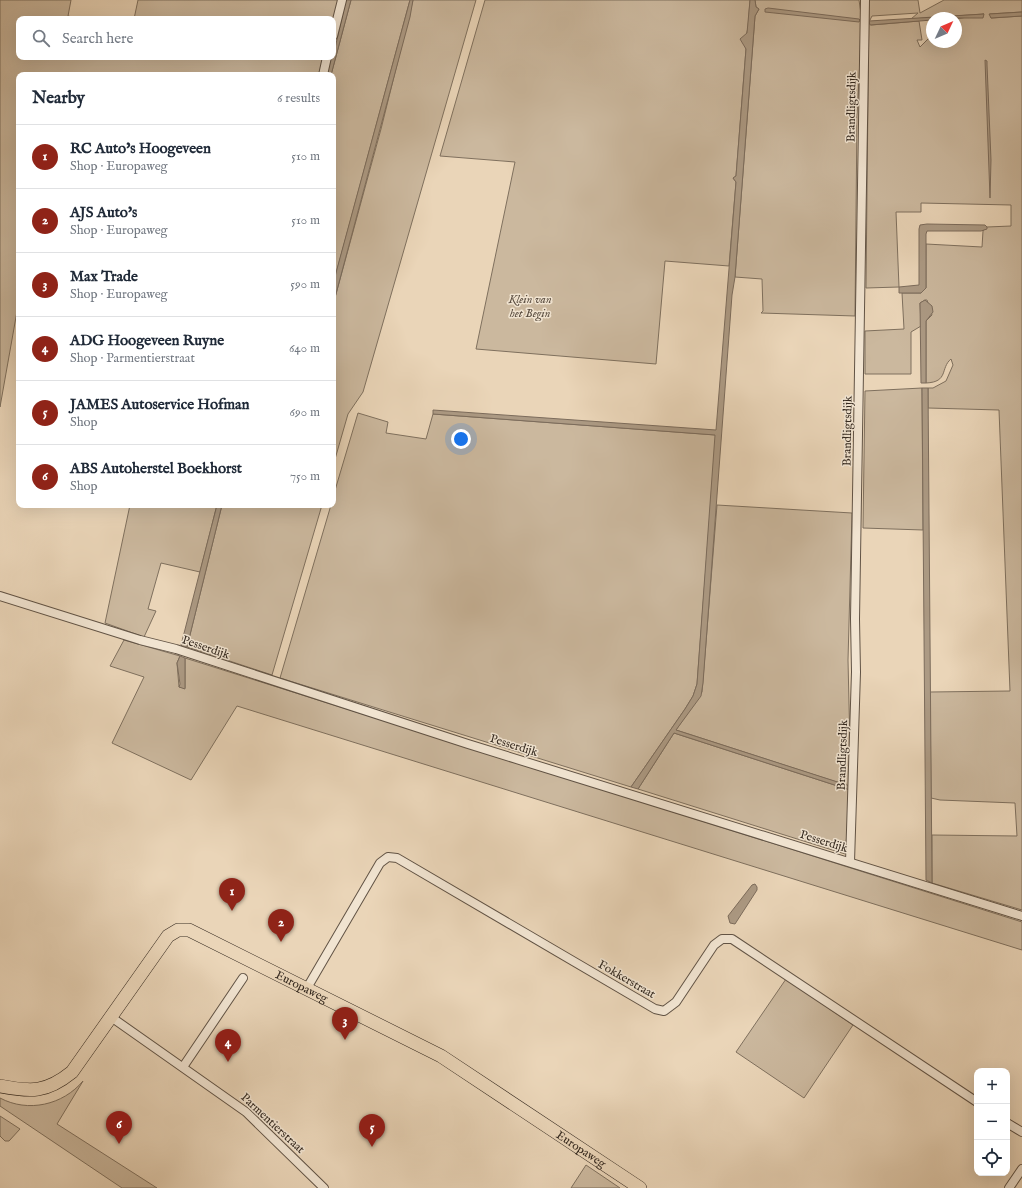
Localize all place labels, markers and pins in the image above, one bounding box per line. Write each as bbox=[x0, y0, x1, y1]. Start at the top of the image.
pin: 1 bbox=[219, 878, 245, 911]
pin: 2 bbox=[268, 909, 294, 942]
pin: 3 bbox=[332, 1007, 358, 1040]
pin: 4 bbox=[215, 1029, 241, 1062]
pin: 6 bbox=[106, 1111, 132, 1144]
pin: 5 bbox=[359, 1114, 385, 1147]

